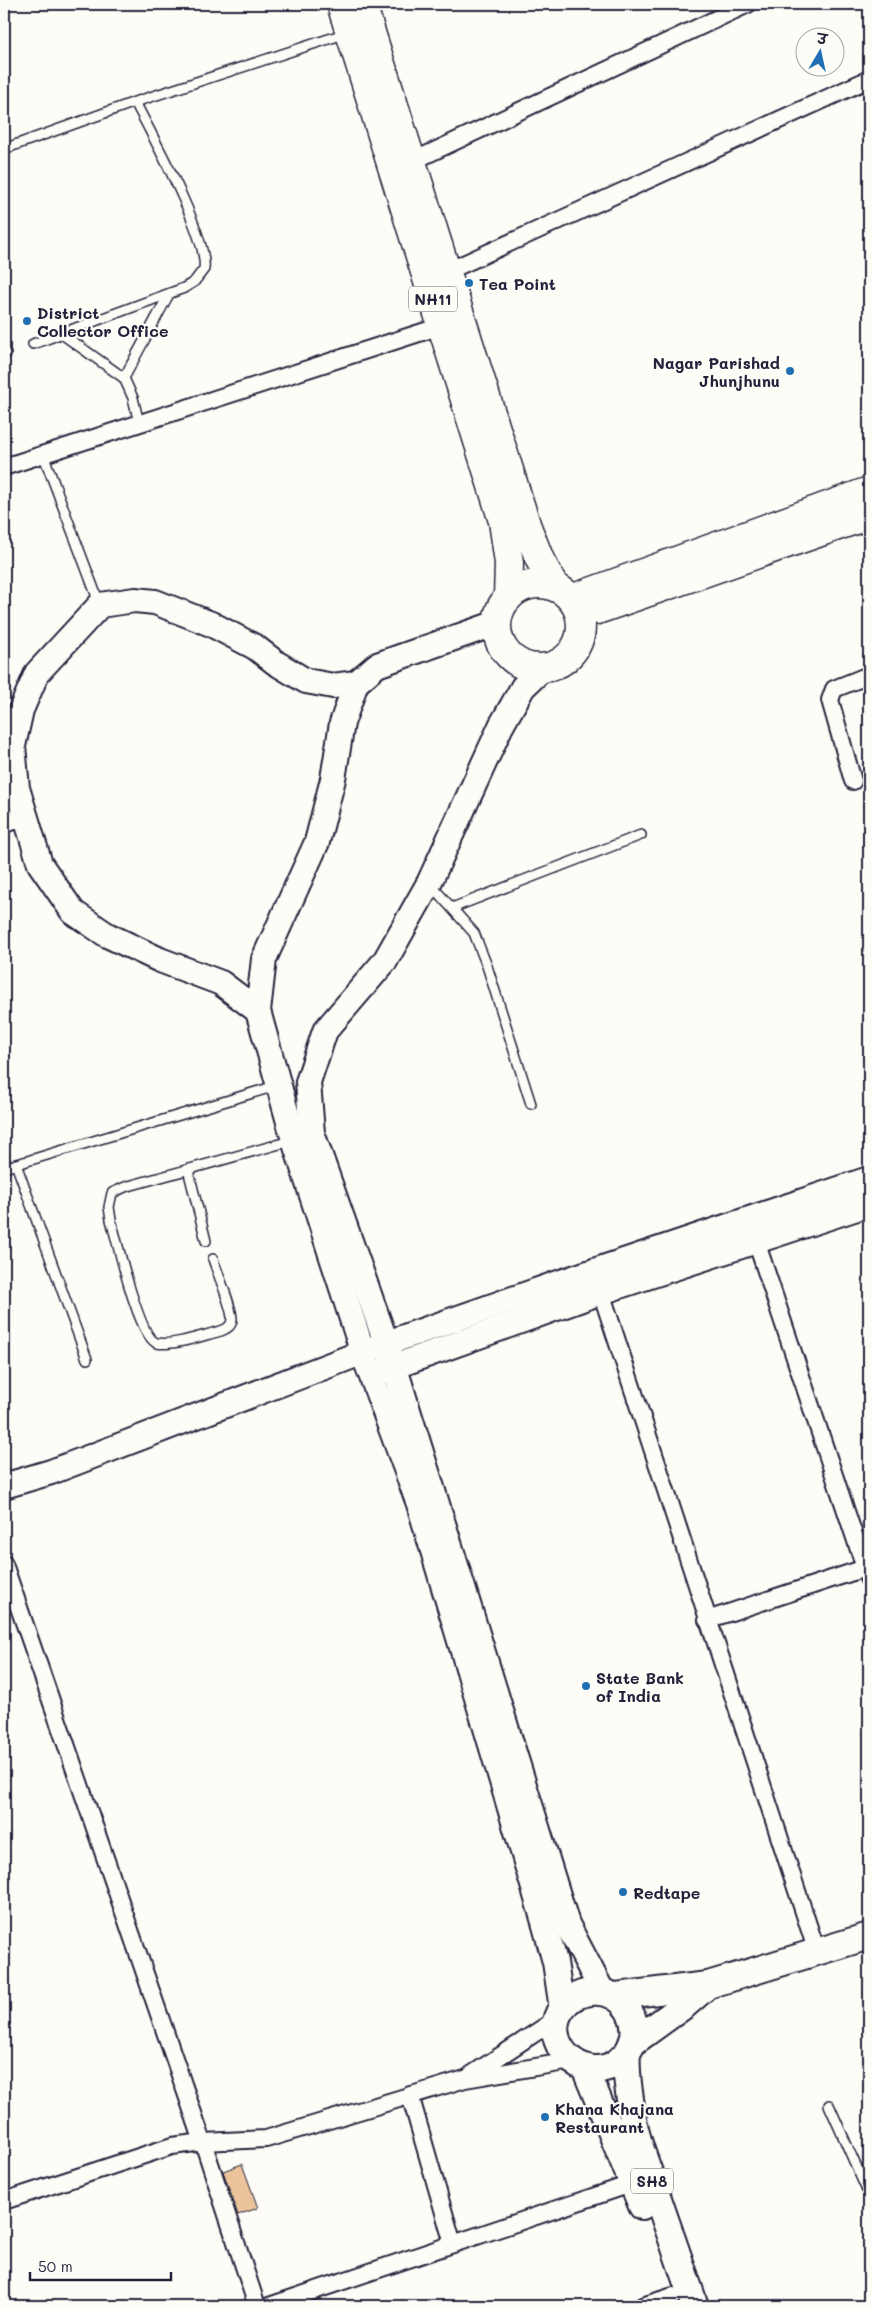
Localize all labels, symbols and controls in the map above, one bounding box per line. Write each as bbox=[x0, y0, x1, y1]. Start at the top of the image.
north arrow bbox=[796, 28, 846, 78]
text: उ bbox=[814, 28, 830, 49]
place label: Tea Point bbox=[479, 273, 556, 294]
marker: Tea Point bbox=[463, 277, 475, 289]
road number: NH11 bbox=[409, 286, 457, 312]
place label: District Collector Office bbox=[37, 302, 168, 341]
marker: District Collector Office bbox=[21, 315, 33, 327]
place label: Nagar Parishad Jhunjhunu bbox=[653, 352, 780, 391]
marker: Nagar Parishad Jhunjhunu bbox=[784, 365, 796, 377]
place label: State Bank of India bbox=[596, 1667, 684, 1706]
marker: State Bank of India bbox=[580, 1680, 592, 1692]
place label: Redtape bbox=[633, 1882, 700, 1903]
marker: Redtape bbox=[617, 1886, 629, 1898]
place label: Khana Khajana Restaurant bbox=[555, 2098, 674, 2137]
marker: Khana Khajana Restaurant bbox=[539, 2111, 551, 2123]
road number: SH8 bbox=[631, 2168, 673, 2194]
scale bar bbox=[30, 2250, 171, 2282]
text: 50 m bbox=[38, 2256, 73, 2276]

